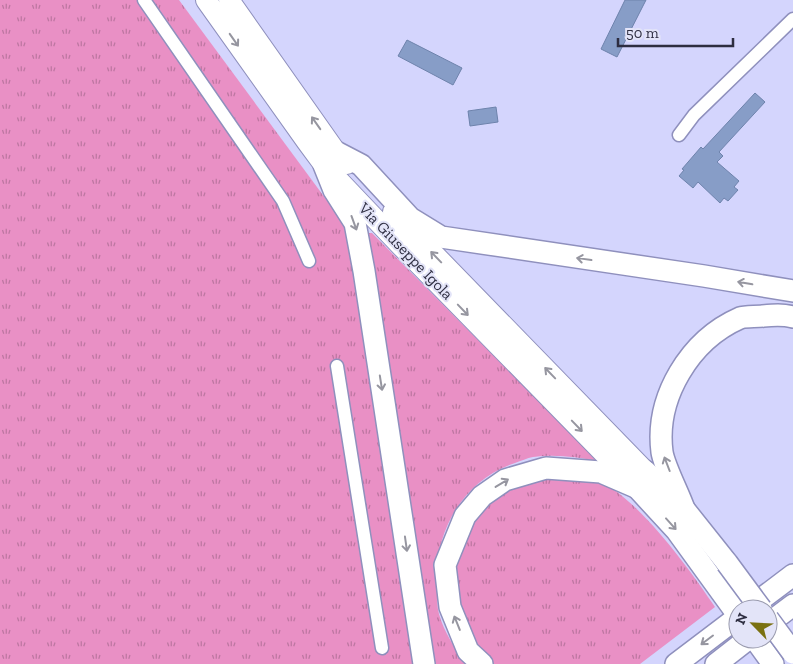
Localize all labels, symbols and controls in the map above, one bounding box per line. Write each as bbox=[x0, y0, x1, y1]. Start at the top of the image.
scale bar bbox=[618, 15, 733, 47]
text: 50 m bbox=[626, 24, 659, 42]
one-way arrow bbox=[229, 33, 239, 47]
one-way arrow bbox=[311, 117, 321, 131]
street label: Via Giuseppe Igola bbox=[354, 198, 457, 304]
one-way arrow bbox=[350, 215, 359, 231]
one-way arrow bbox=[430, 251, 442, 263]
one-way arrow bbox=[577, 254, 593, 264]
one-way arrow bbox=[737, 278, 753, 288]
one-way arrow bbox=[457, 304, 469, 316]
one-way arrow bbox=[544, 367, 556, 379]
one-way arrow bbox=[377, 375, 387, 391]
one-way arrow bbox=[571, 420, 583, 432]
one-way arrow bbox=[661, 456, 670, 471]
one-way arrow bbox=[494, 478, 508, 488]
one-way arrow bbox=[665, 518, 676, 531]
one-way arrow bbox=[401, 536, 411, 552]
north arrow bbox=[728, 599, 778, 649]
text: N bbox=[732, 610, 752, 627]
one-way arrow bbox=[452, 616, 461, 631]
one-way arrow bbox=[701, 635, 714, 646]

